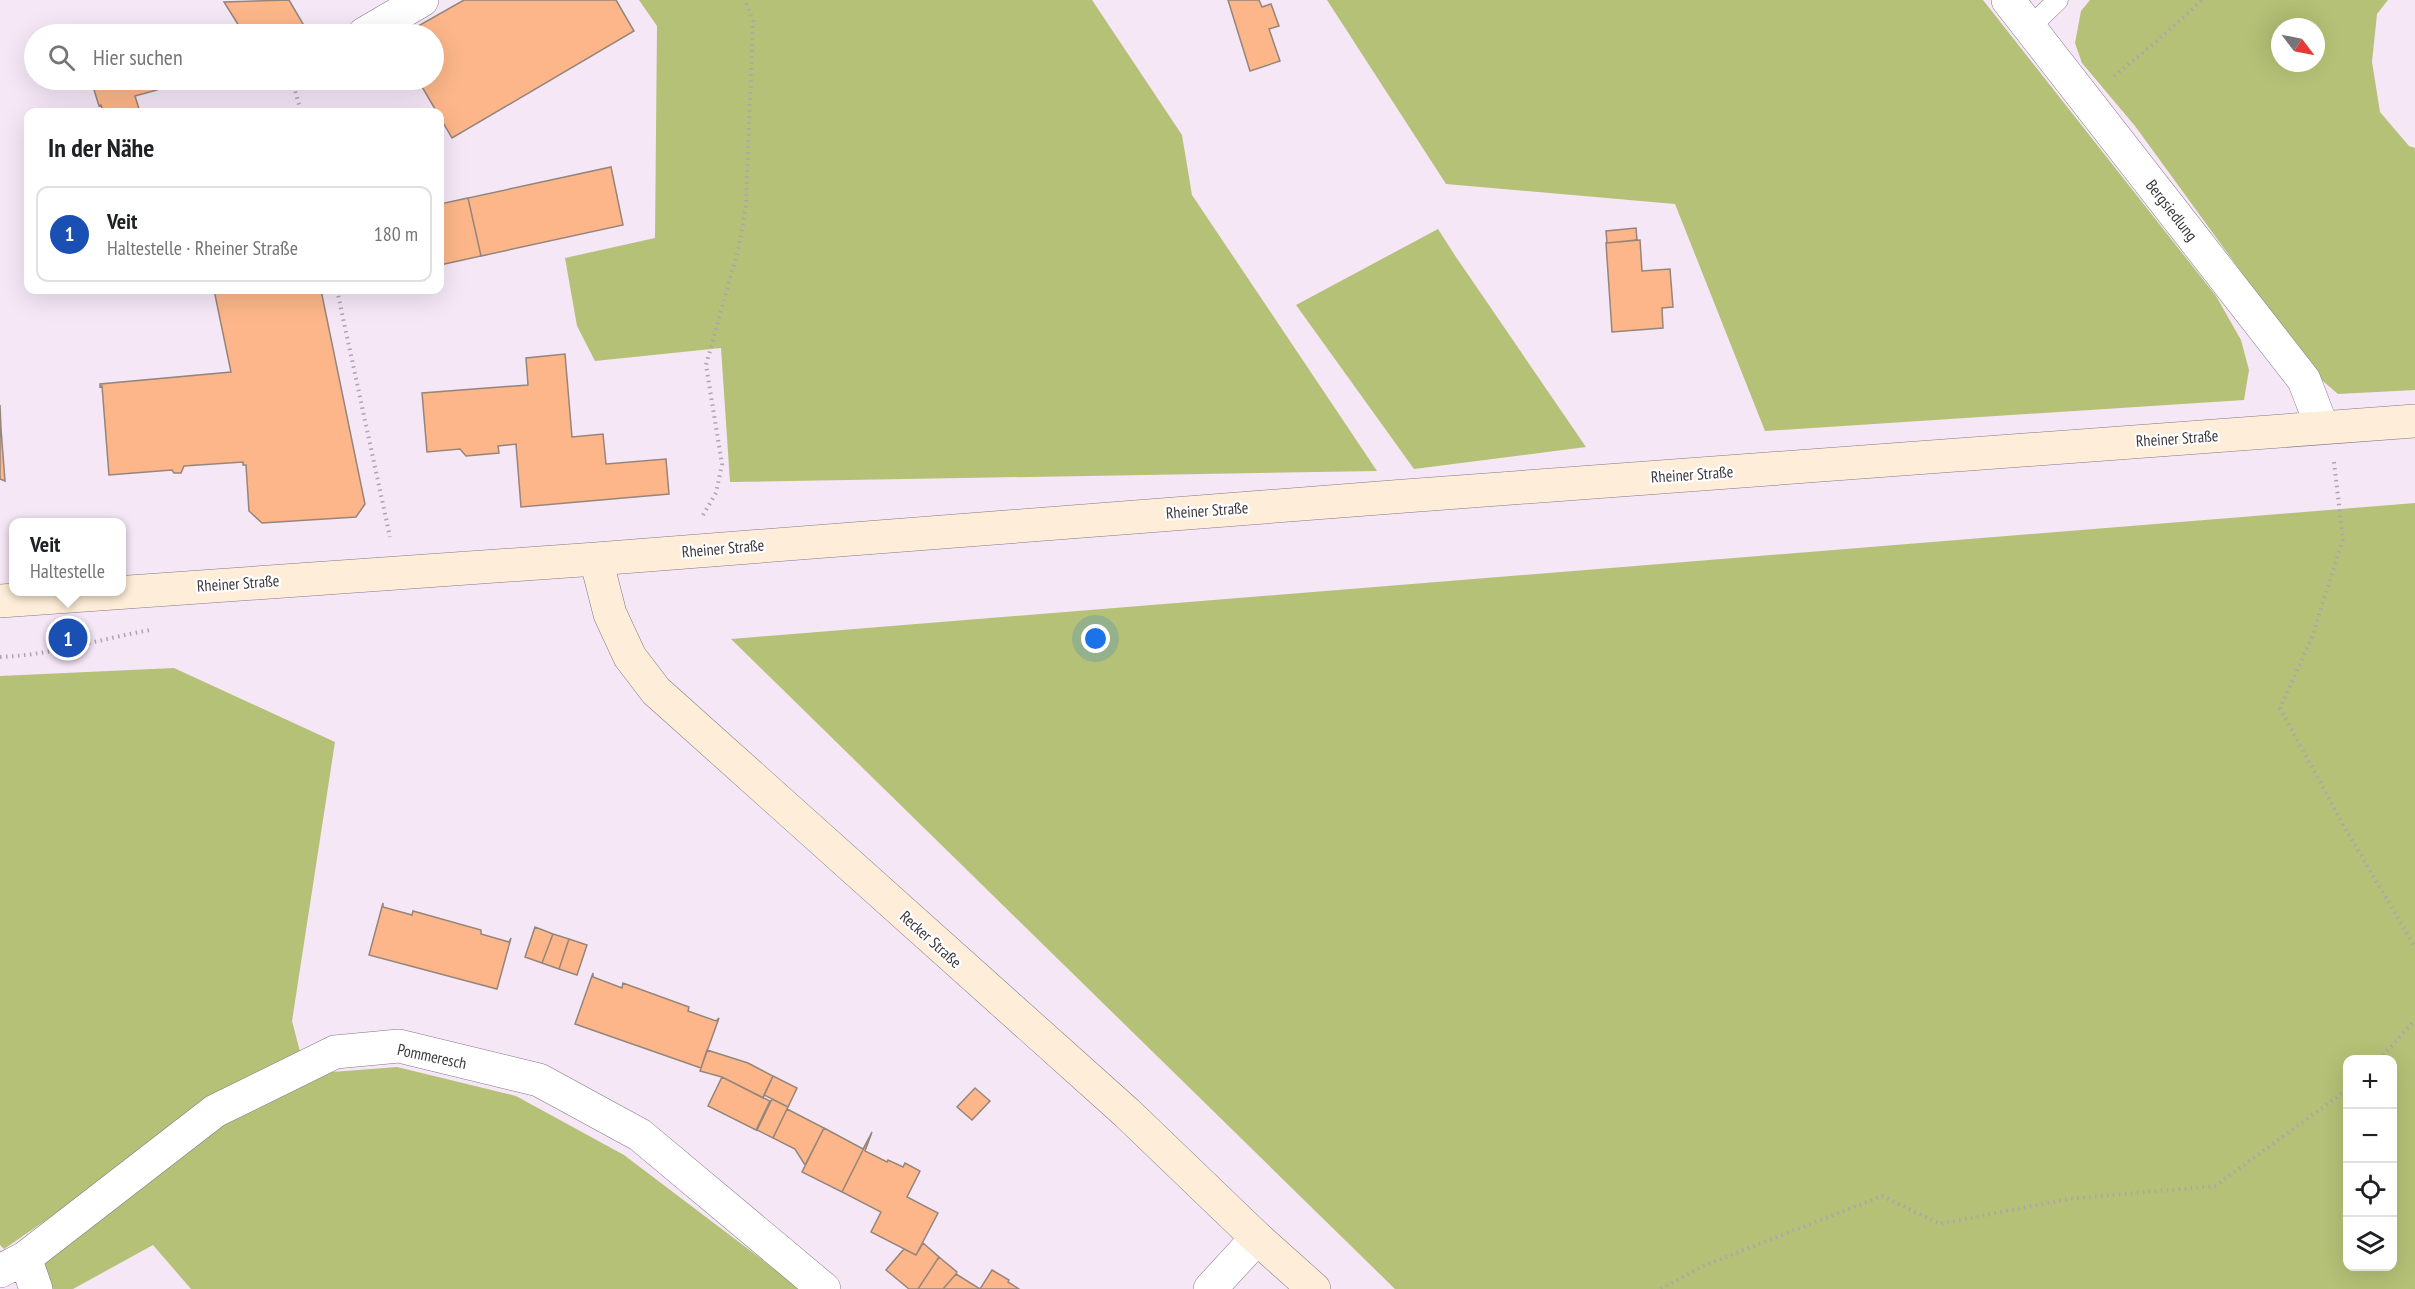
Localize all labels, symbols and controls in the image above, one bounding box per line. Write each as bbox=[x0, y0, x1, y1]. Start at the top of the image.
north arrow bbox=[2271, 18, 2325, 72]
search box bbox=[24, 24, 444, 90]
icon: search bbox=[45, 41, 78, 74]
text: Hier suchen bbox=[93, 43, 183, 71]
text: In der Nähe bbox=[48, 131, 154, 164]
street label: Bergsiedlung bbox=[2142, 175, 2202, 245]
text: Veit bbox=[107, 207, 137, 235]
text: 1 bbox=[65, 221, 74, 247]
text: 180 m bbox=[374, 221, 418, 247]
text: Haltestelle · Rheiner Straße bbox=[107, 235, 298, 261]
street label: Rheiner Straße bbox=[2135, 425, 2219, 451]
street label: Rheiner Straße bbox=[1650, 461, 1734, 487]
street label: Rheiner Straße bbox=[1165, 497, 1249, 523]
popup bbox=[9, 518, 126, 596]
text: Veit bbox=[30, 530, 60, 558]
street label: Rheiner Straße bbox=[681, 534, 765, 562]
text: Haltestelle bbox=[30, 558, 105, 584]
street label: Rheiner Straße bbox=[196, 570, 280, 596]
pin: 1 bbox=[48, 616, 88, 660]
your location bbox=[1081, 624, 1110, 653]
street label: Recker Straße bbox=[896, 906, 966, 972]
street label: Pommeresch bbox=[396, 1039, 468, 1073]
map controls bbox=[2343, 1055, 2397, 1271]
button: + bbox=[2343, 1055, 2397, 1109]
button: − bbox=[2343, 1109, 2397, 1163]
button: locate bbox=[2343, 1163, 2397, 1217]
button: layers bbox=[2343, 1217, 2397, 1271]

